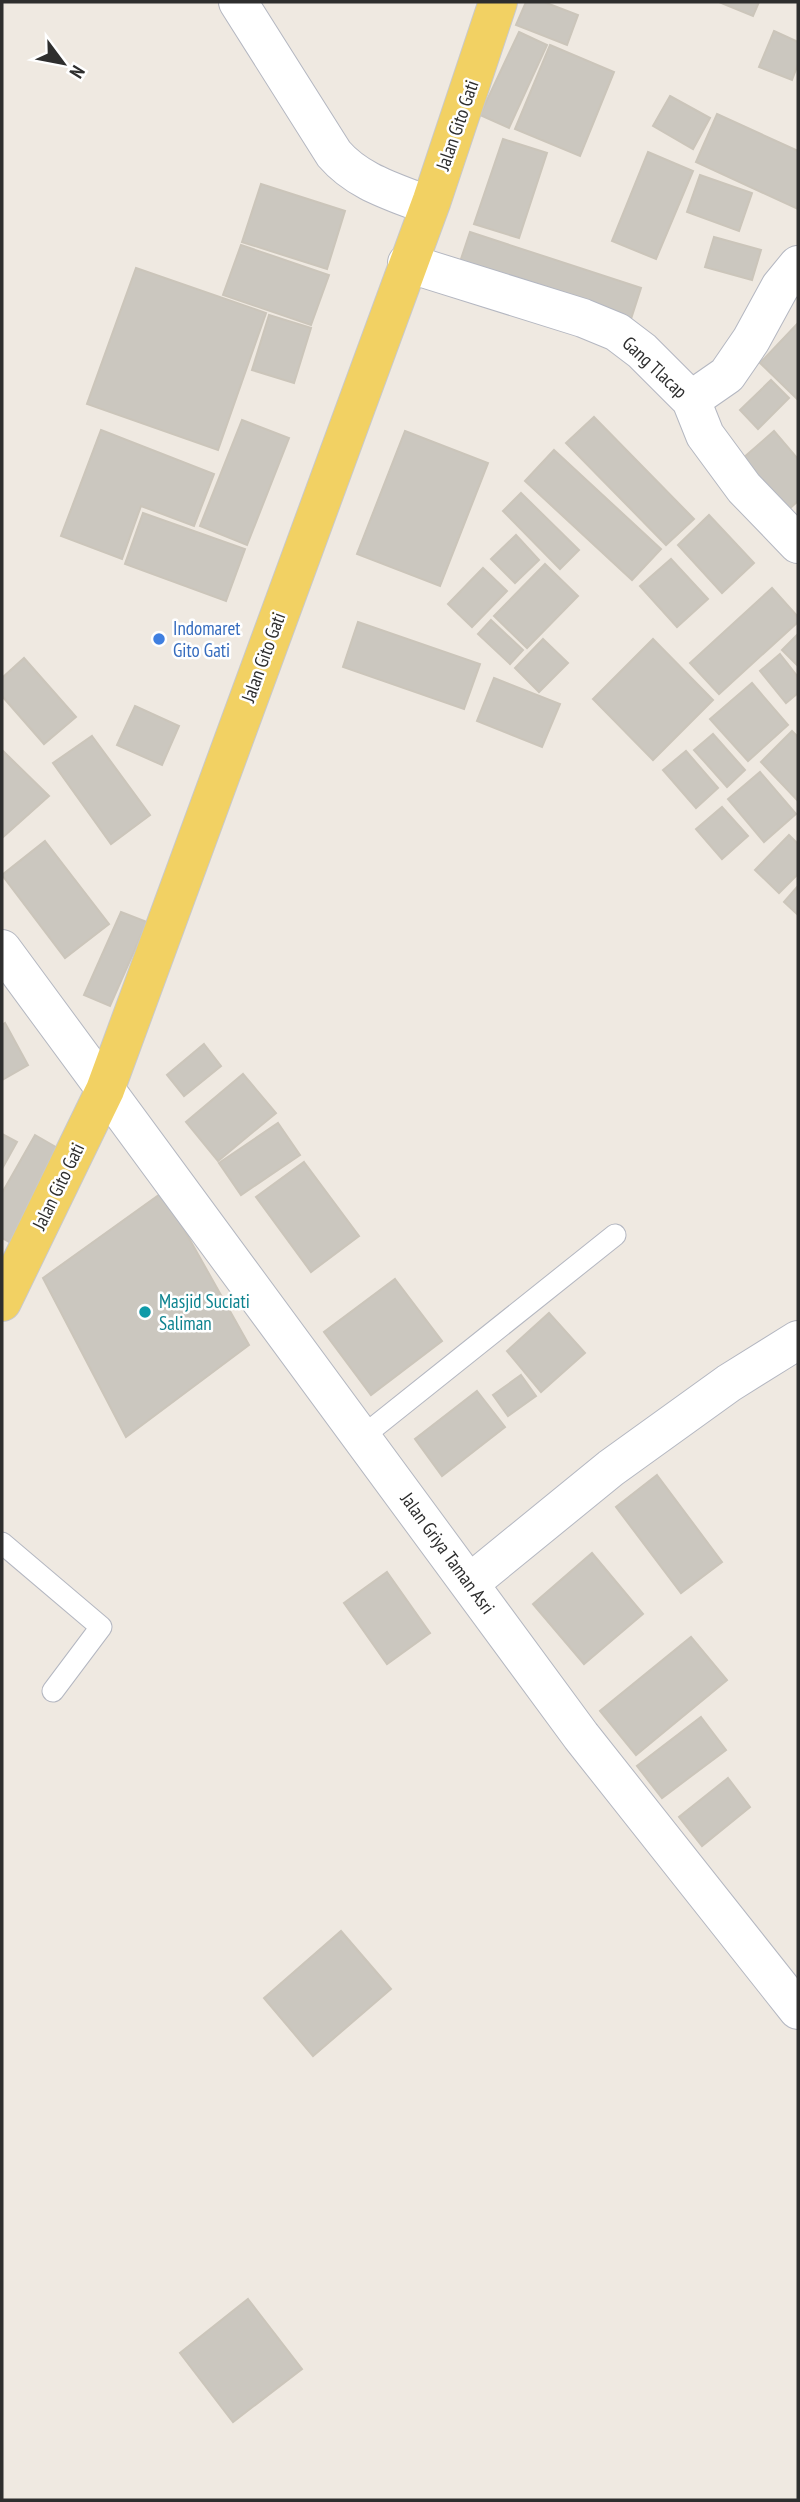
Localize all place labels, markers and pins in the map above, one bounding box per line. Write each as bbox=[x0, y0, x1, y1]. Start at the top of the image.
place label: Indomaret Gito Gati bbox=[173, 616, 241, 662]
marker: Indomaret Gito Gati bbox=[151, 631, 167, 647]
place label: Masjid Suciati Saliman bbox=[159, 1289, 250, 1335]
marker: Masjid Suciati Saliman bbox=[137, 1304, 153, 1320]

